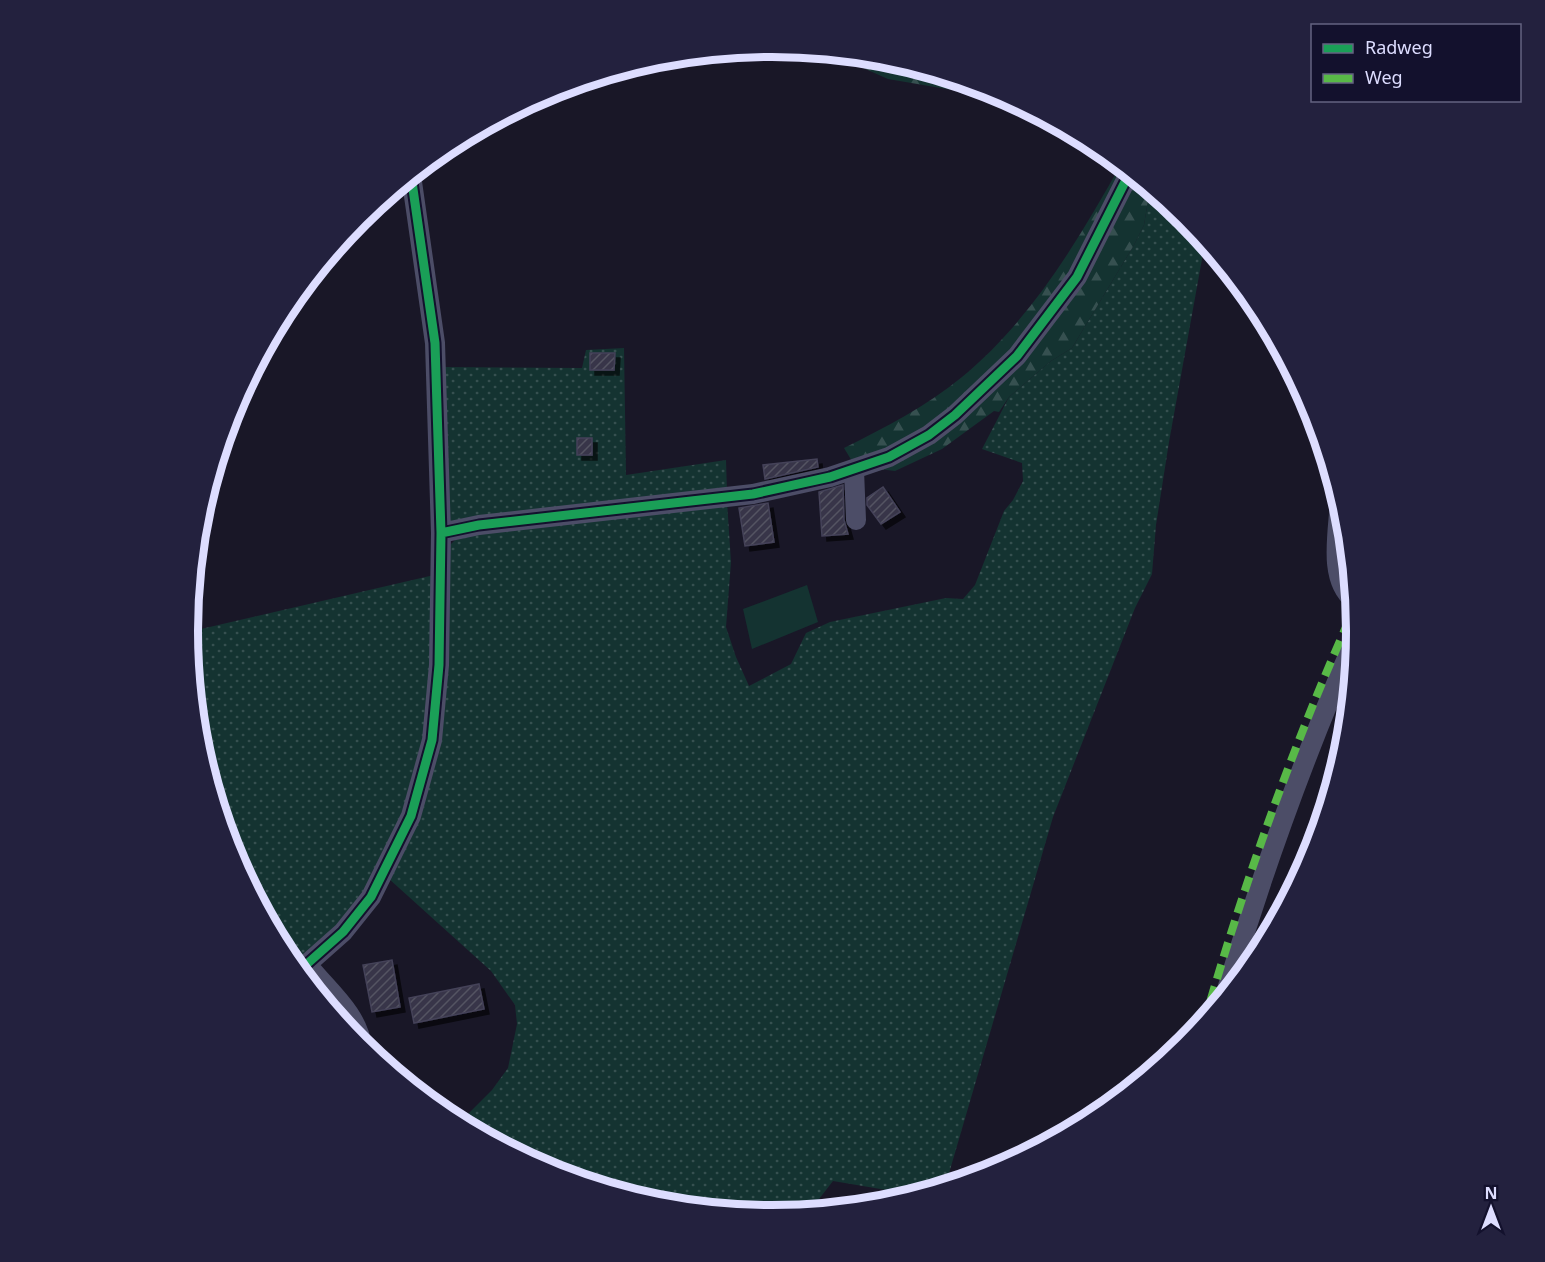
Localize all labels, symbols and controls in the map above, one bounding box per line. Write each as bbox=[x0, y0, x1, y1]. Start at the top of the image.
legend bbox=[1311, 24, 1521, 102]
text: Radweg bbox=[1365, 35, 1433, 59]
text: Weg bbox=[1365, 65, 1403, 89]
north arrow bbox=[1461, 1178, 1521, 1238]
text: N bbox=[1484, 1182, 1498, 1204]

